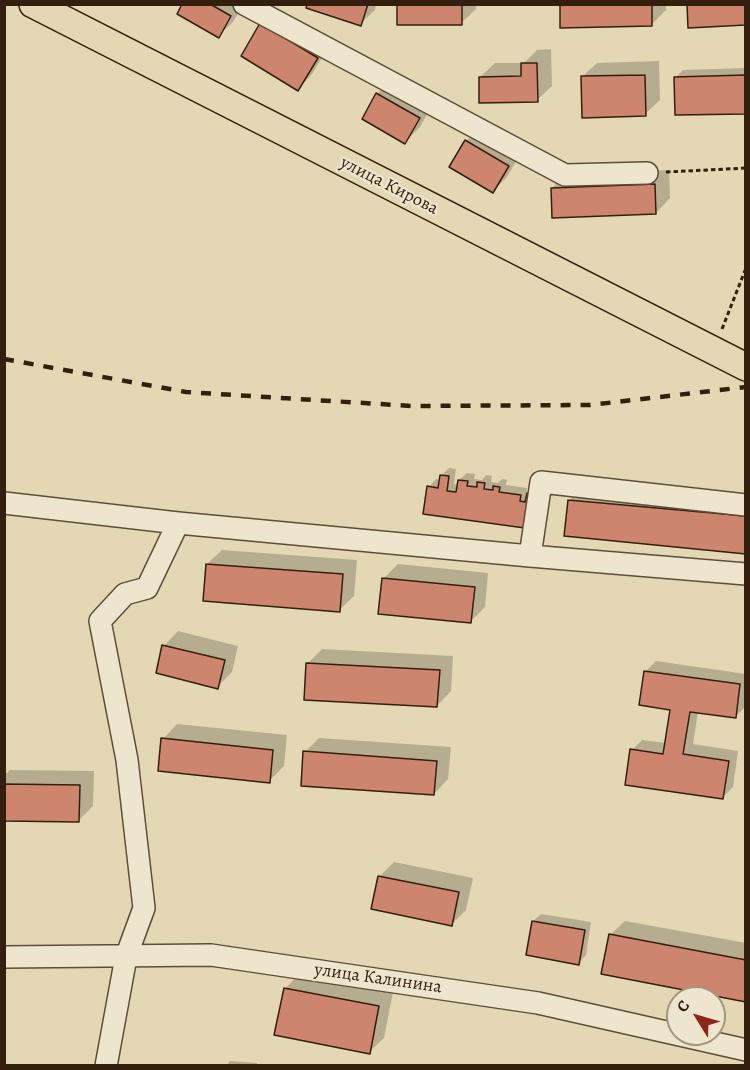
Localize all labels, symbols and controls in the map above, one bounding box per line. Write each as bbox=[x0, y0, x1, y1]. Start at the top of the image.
street label: улица Кирова bbox=[336, 152, 442, 220]
street label: улица Калинина bbox=[313, 959, 443, 999]
north arrow bbox=[666, 986, 726, 1046]
text: С bbox=[671, 996, 695, 1017]

